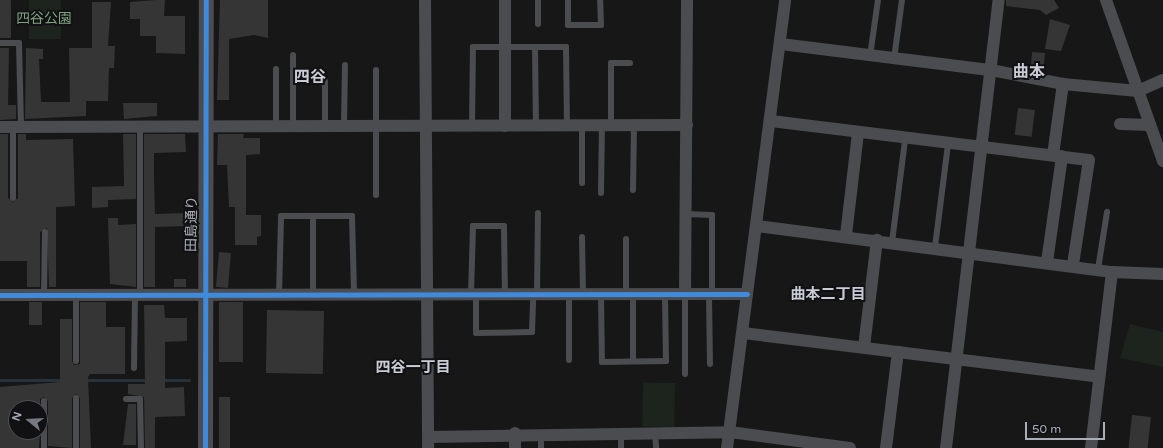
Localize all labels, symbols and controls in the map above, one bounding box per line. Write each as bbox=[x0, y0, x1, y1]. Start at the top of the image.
park label: 四谷公園 bbox=[16, 11, 72, 27]
district label: 曲本 bbox=[1013, 62, 1045, 82]
district label: 四谷 bbox=[294, 67, 326, 87]
street label: 田島通り bbox=[183, 196, 201, 252]
district label: 曲本二丁目 bbox=[791, 286, 865, 304]
district label: 四谷一丁目 bbox=[376, 359, 450, 377]
north arrow bbox=[8, 400, 48, 440]
text: N bbox=[10, 410, 25, 423]
scale bar bbox=[1027, 414, 1107, 440]
text: 50 m bbox=[1032, 422, 1061, 436]

